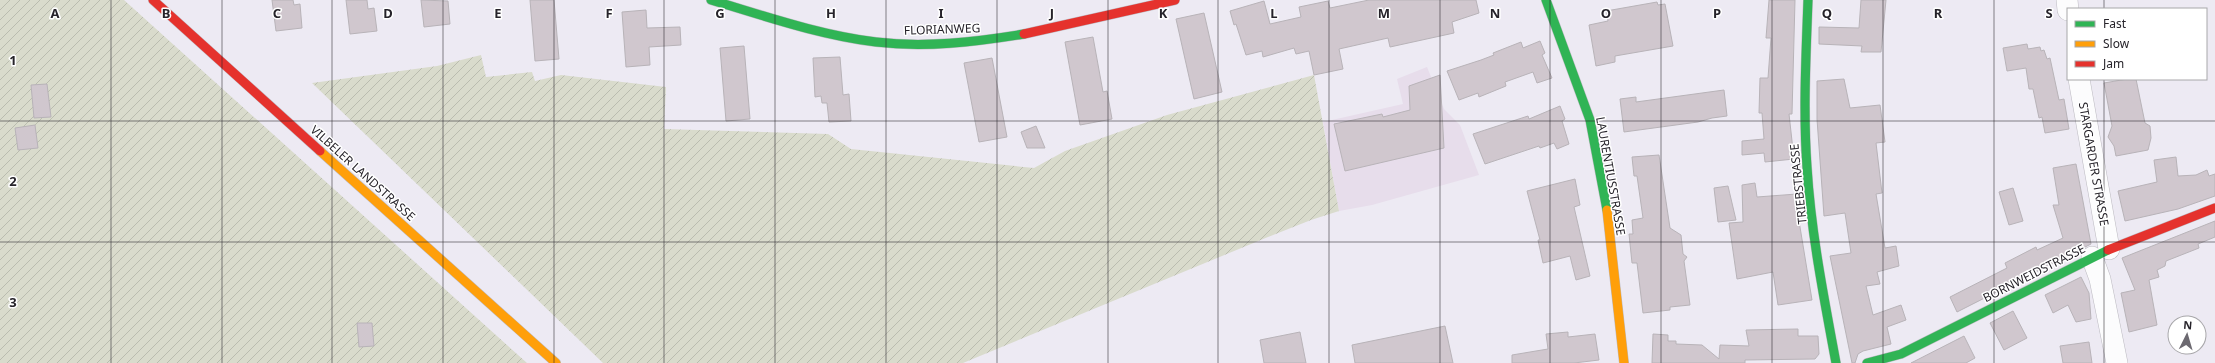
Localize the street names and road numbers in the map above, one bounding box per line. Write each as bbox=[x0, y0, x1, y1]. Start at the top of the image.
street label: FLORIANWEG bbox=[903, 19, 981, 39]
street label: STARGARDER STRASSE bbox=[2075, 101, 2113, 227]
street label: LAURENTIUSSTRASSE bbox=[1592, 115, 1630, 237]
street label: VILBELER LANDSTRASSE bbox=[307, 121, 419, 225]
street label: TRIEBSTRASSE bbox=[1785, 143, 1811, 225]
street label: BORNWEIDSTRASSE bbox=[1980, 240, 2088, 306]

